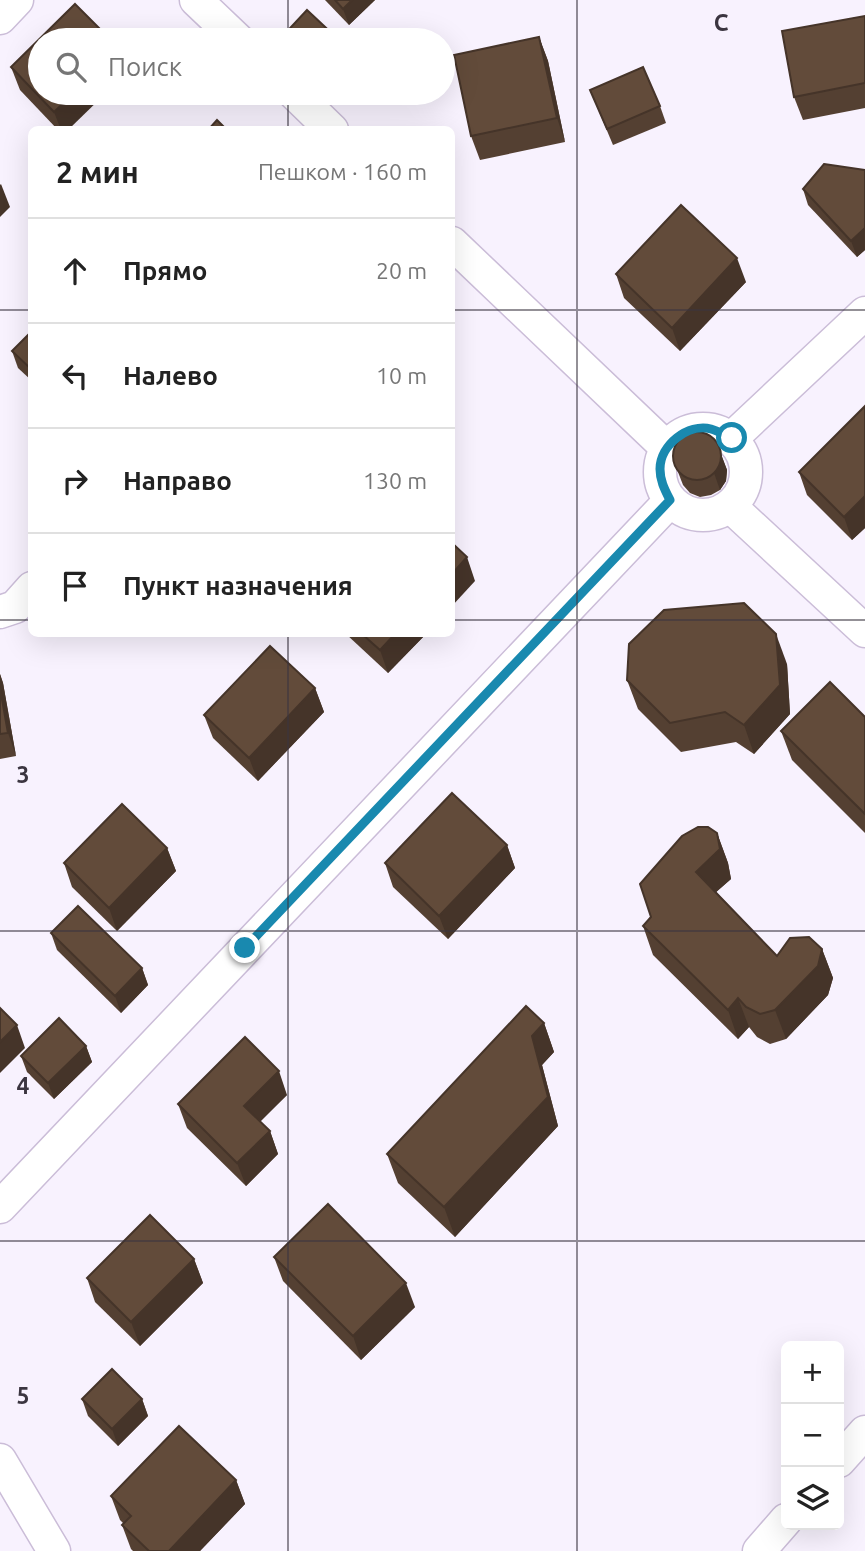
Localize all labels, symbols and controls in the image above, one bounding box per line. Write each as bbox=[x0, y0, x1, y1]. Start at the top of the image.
text: C bbox=[714, 10, 729, 35]
search box bbox=[28, 28, 455, 105]
icon: search bbox=[52, 48, 90, 86]
text: Поиск bbox=[108, 52, 182, 81]
text: 2 мин bbox=[56, 155, 139, 189]
text: Пешком · 160 m bbox=[258, 159, 427, 184]
icon: ahead bbox=[56, 252, 94, 290]
text: Прямо bbox=[123, 256, 207, 285]
text: 20 m bbox=[376, 258, 427, 283]
icon: left bbox=[56, 357, 94, 395]
text: Налево bbox=[123, 361, 218, 390]
text: 10 m bbox=[376, 363, 427, 388]
route start bbox=[716, 422, 747, 453]
icon: right bbox=[56, 462, 94, 500]
text: Направо bbox=[123, 466, 232, 495]
text: 130 m bbox=[363, 468, 427, 493]
icon: arrive bbox=[56, 567, 94, 605]
text: Пункт назначения bbox=[123, 571, 353, 600]
text: 3 bbox=[17, 762, 29, 787]
route end bbox=[229, 932, 260, 963]
text: 4 bbox=[17, 1073, 30, 1098]
map controls bbox=[781, 1341, 844, 1530]
button: + bbox=[781, 1341, 844, 1404]
text: 5 bbox=[17, 1383, 29, 1408]
button: − bbox=[781, 1404, 844, 1467]
button: layers bbox=[781, 1467, 844, 1530]

